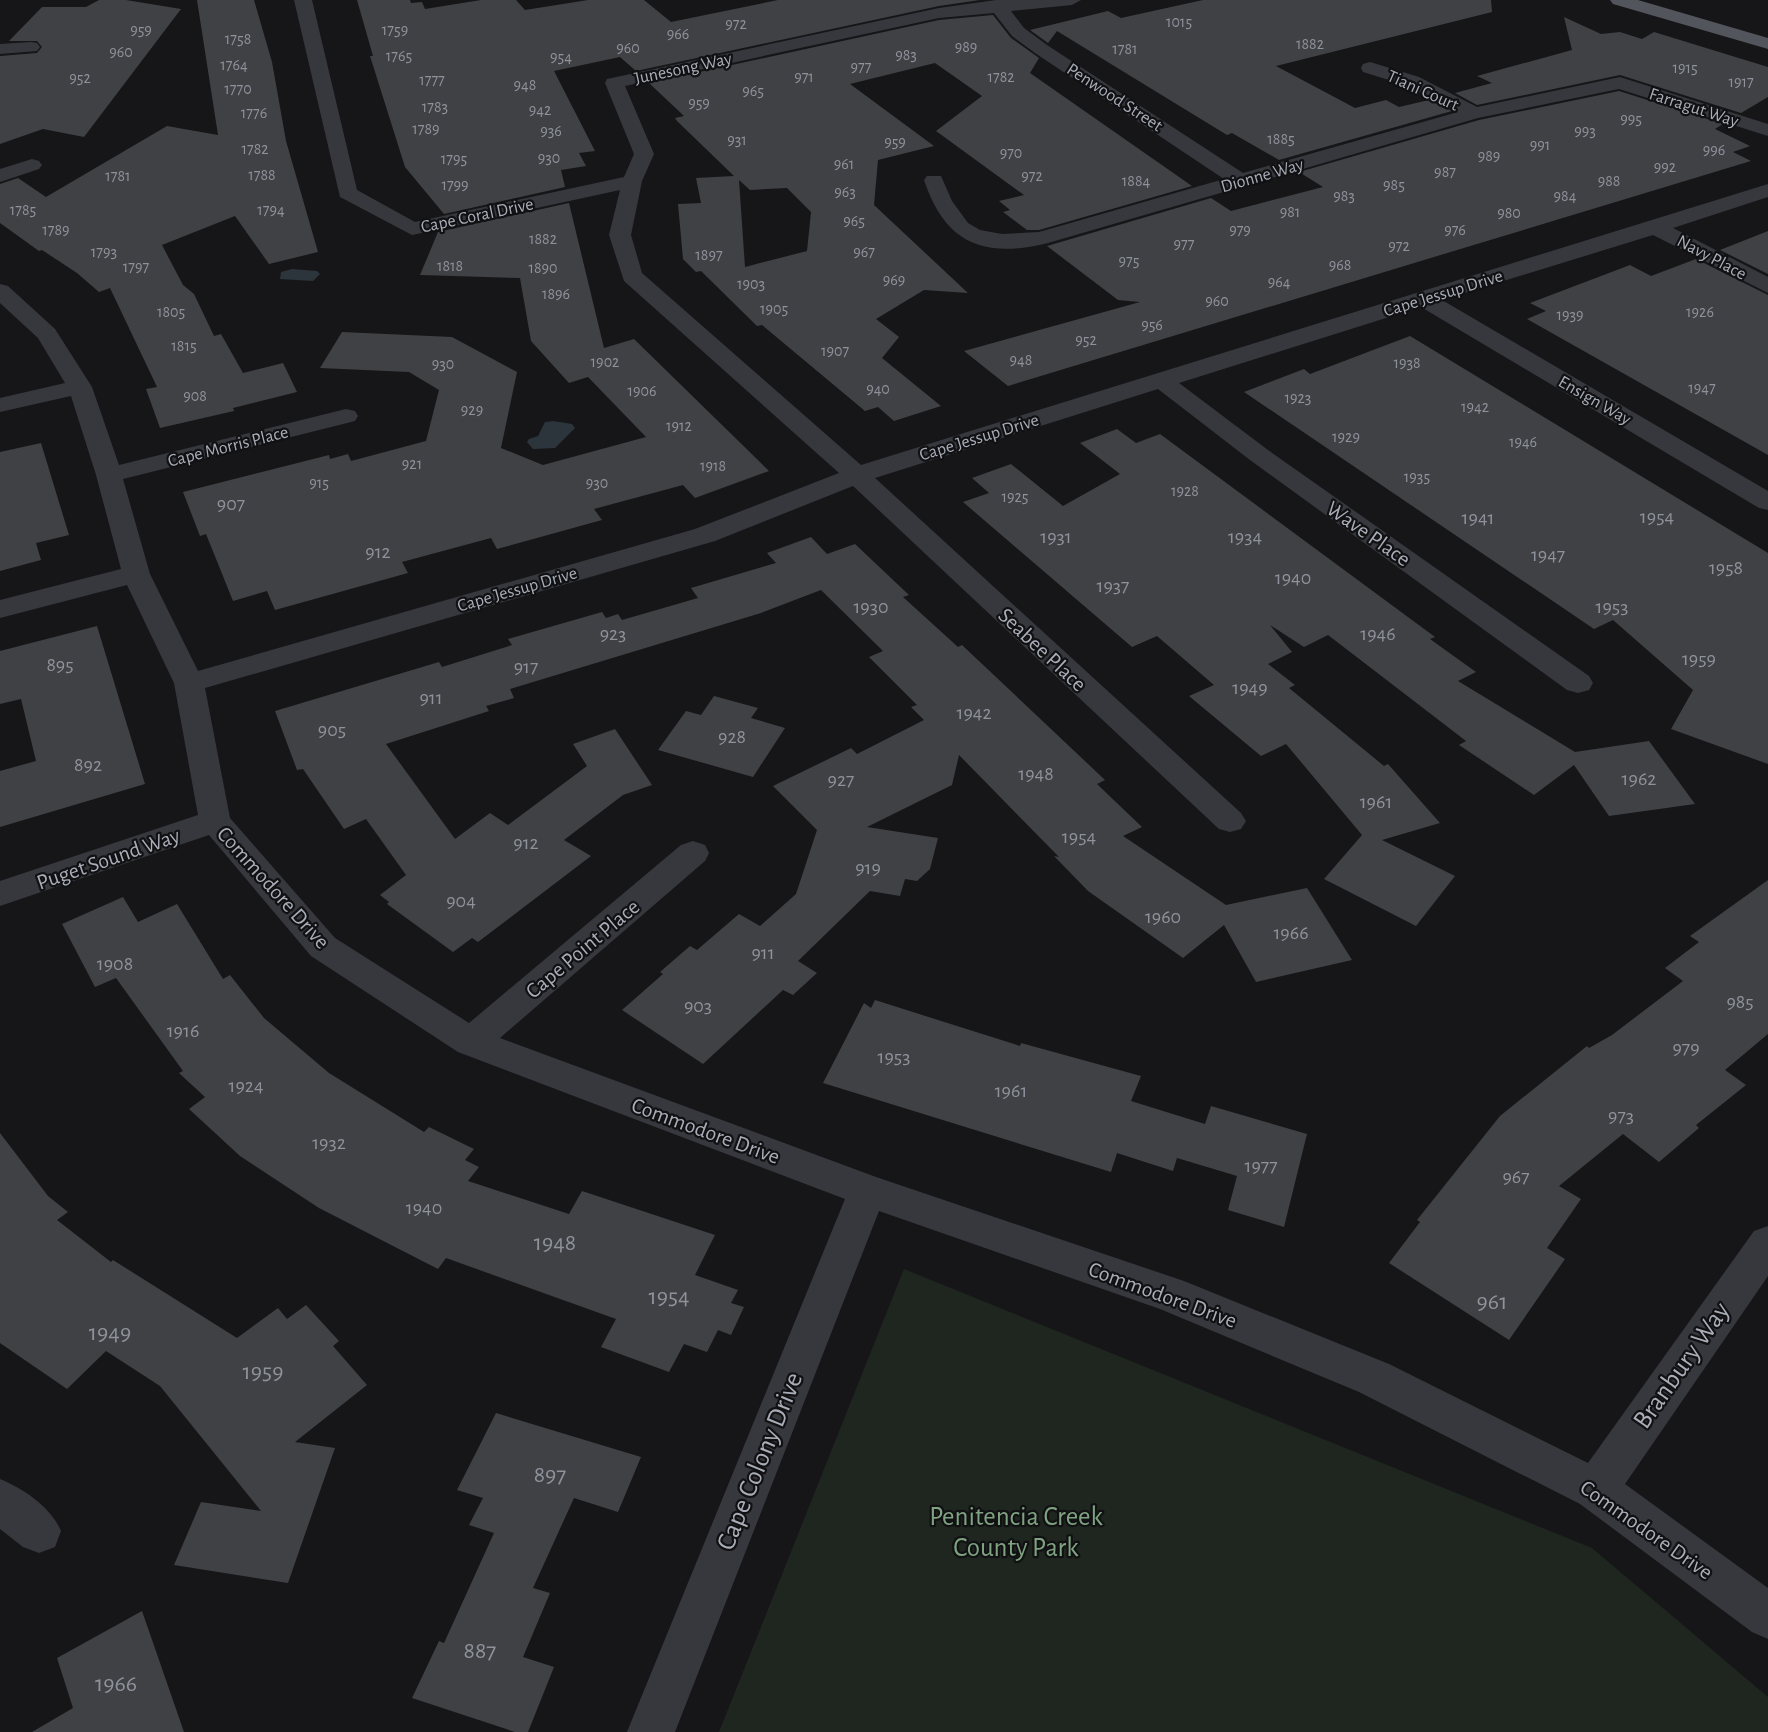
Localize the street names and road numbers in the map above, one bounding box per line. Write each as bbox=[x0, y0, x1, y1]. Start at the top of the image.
street label: Junesong Way bbox=[633, 50, 734, 88]
street label: Penwood Street bbox=[1063, 60, 1166, 135]
street label: Tiani Court bbox=[1384, 67, 1461, 115]
street label: Farragut Way bbox=[1647, 85, 1741, 131]
street label: Dionne Way bbox=[1219, 155, 1306, 196]
street label: Cape Coral Drive bbox=[419, 195, 535, 237]
street label: Navy Place bbox=[1674, 232, 1749, 284]
street label: Cape Jessup Drive bbox=[1382, 267, 1505, 321]
street label: Ensign Way bbox=[1555, 373, 1634, 429]
street label: Cape Jessup Drive bbox=[918, 411, 1041, 465]
street label: Cape Morris Place bbox=[166, 423, 290, 471]
street label: Wave Place bbox=[1322, 497, 1414, 571]
street label: Cape Jessup Drive bbox=[455, 564, 579, 616]
street label: Seabee Place bbox=[994, 604, 1090, 696]
street label: Commodore Drive bbox=[213, 822, 334, 953]
street label: Puget Sound Way bbox=[34, 824, 183, 894]
street label: Cape Point Place bbox=[522, 895, 644, 1002]
street label: Commodore Drive bbox=[629, 1094, 783, 1168]
street label: Commodore Drive bbox=[1086, 1258, 1240, 1332]
street label: Branbury Way bbox=[1628, 1297, 1736, 1434]
street label: Cape Colony Drive bbox=[712, 1368, 808, 1554]
street label: Commodore Drive bbox=[1576, 1476, 1717, 1584]

